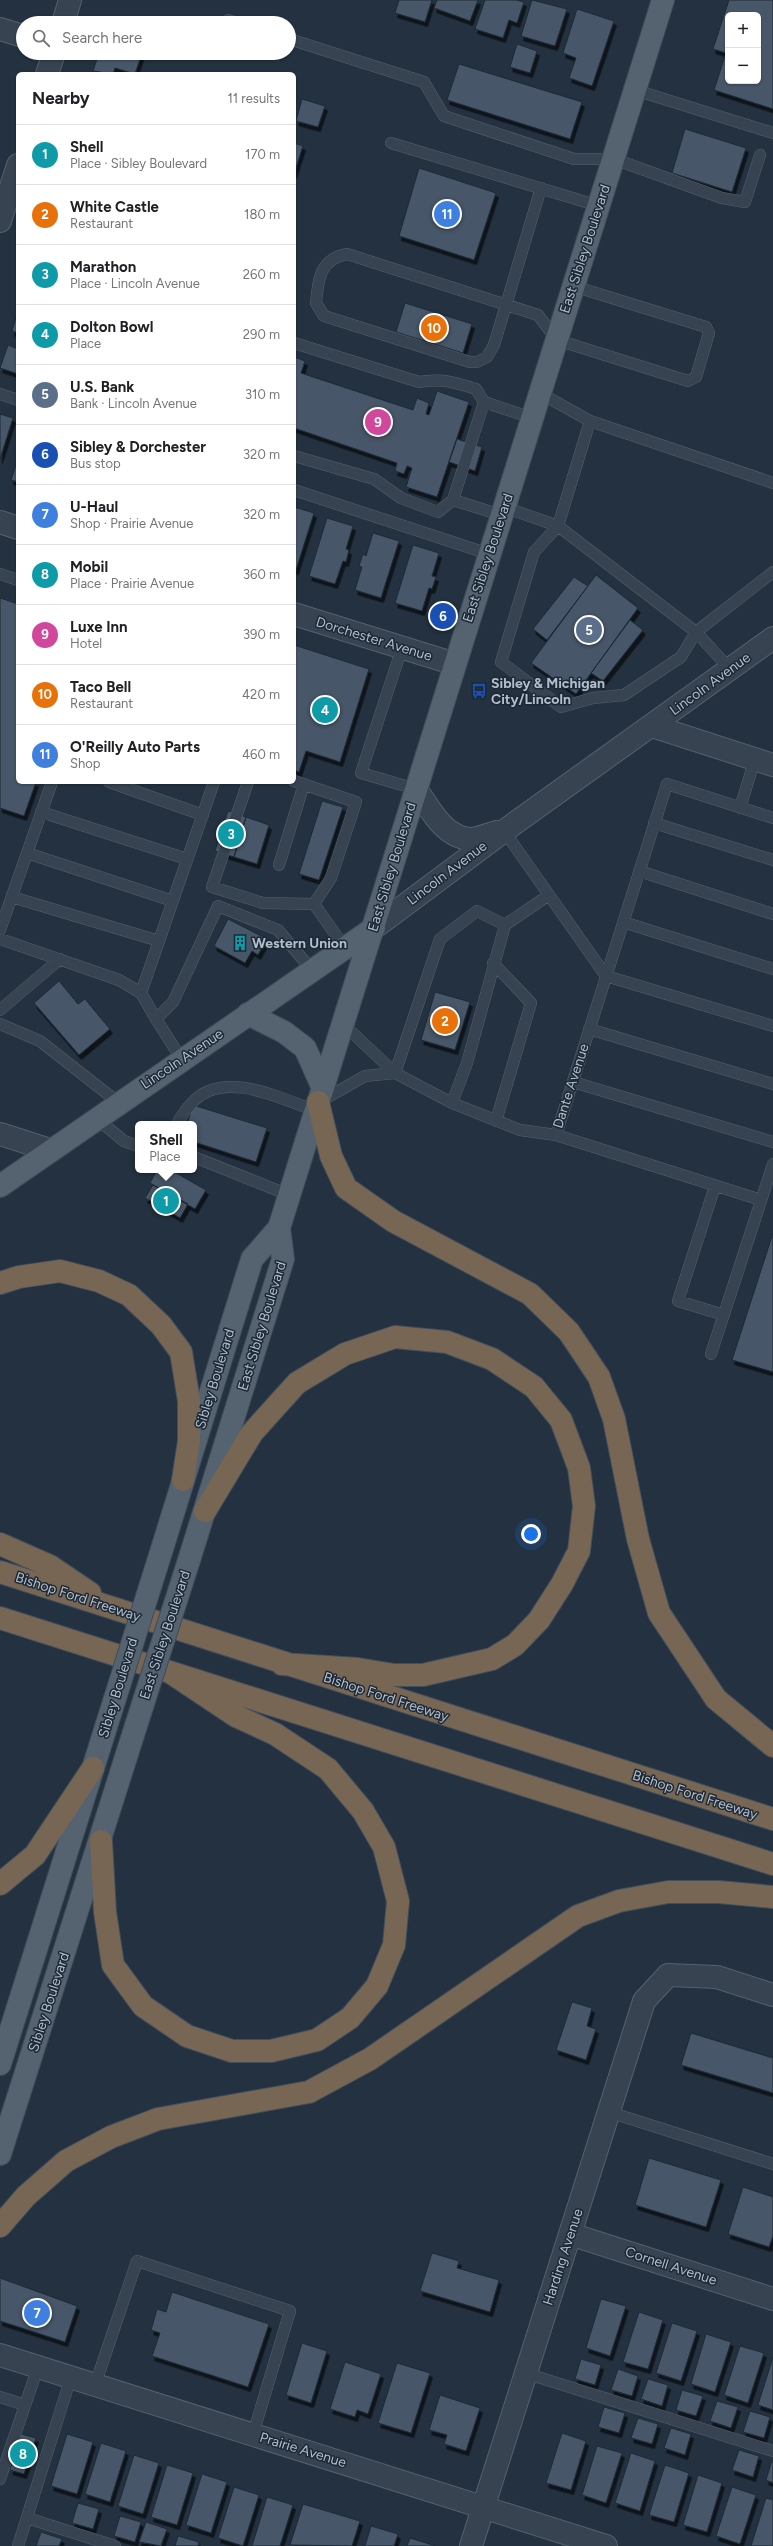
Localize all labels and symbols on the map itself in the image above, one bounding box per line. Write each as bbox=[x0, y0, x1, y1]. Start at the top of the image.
street label: East Sibley Boulevard bbox=[556, 182, 614, 316]
pin: 11 bbox=[434, 199, 460, 229]
pin: 10 bbox=[421, 313, 447, 343]
pin: 9 bbox=[365, 407, 391, 437]
street label: East Sibley Boulevard bbox=[459, 491, 517, 625]
pin: 6 bbox=[430, 601, 456, 631]
street label: Dorchester Avenue bbox=[314, 613, 434, 665]
pin: 5 bbox=[576, 615, 602, 645]
street label: Lincoln Avenue bbox=[666, 649, 754, 719]
place label: Sibley & Michigan City/Lincoln bbox=[491, 675, 605, 708]
bus stop icon: Sibley & Michigan City/Lincoln bbox=[470, 682, 488, 700]
pin: 4 bbox=[312, 695, 338, 725]
street label: East Sibley Boulevard bbox=[364, 800, 420, 934]
pin: 3 bbox=[218, 819, 244, 849]
street label: Lincoln Avenue bbox=[404, 837, 491, 909]
building icon: Western Union bbox=[231, 934, 249, 952]
place label: Western Union bbox=[252, 935, 347, 952]
pin: 2 bbox=[432, 1006, 458, 1036]
street label: Lincoln Avenue bbox=[138, 1025, 227, 1093]
street label: Dante Avenue bbox=[549, 1041, 593, 1131]
pin: 1 bbox=[153, 1186, 179, 1216]
street label: East Sibley Boulevard bbox=[234, 1259, 290, 1393]
street label: Sibley Boulevard bbox=[192, 1327, 238, 1431]
your location bbox=[521, 1524, 541, 1544]
street label: East Sibley Boulevard bbox=[136, 1568, 194, 1702]
street label: Bishop Ford Freeway bbox=[13, 1569, 143, 1625]
street label: Sibley Boulevard bbox=[95, 1636, 141, 1740]
street label: Bishop Ford Freeway bbox=[321, 1669, 451, 1725]
street label: Bishop Ford Freeway bbox=[630, 1767, 760, 1823]
street label: Sibley Boulevard bbox=[25, 1950, 73, 2054]
street label: Harding Avenue bbox=[539, 2206, 587, 2307]
street label: Cornell Avenue bbox=[623, 2243, 719, 2289]
pin: 7 bbox=[24, 2298, 50, 2328]
street label: Prairie Avenue bbox=[258, 2429, 349, 2471]
pin: 8 bbox=[10, 2439, 36, 2469]

